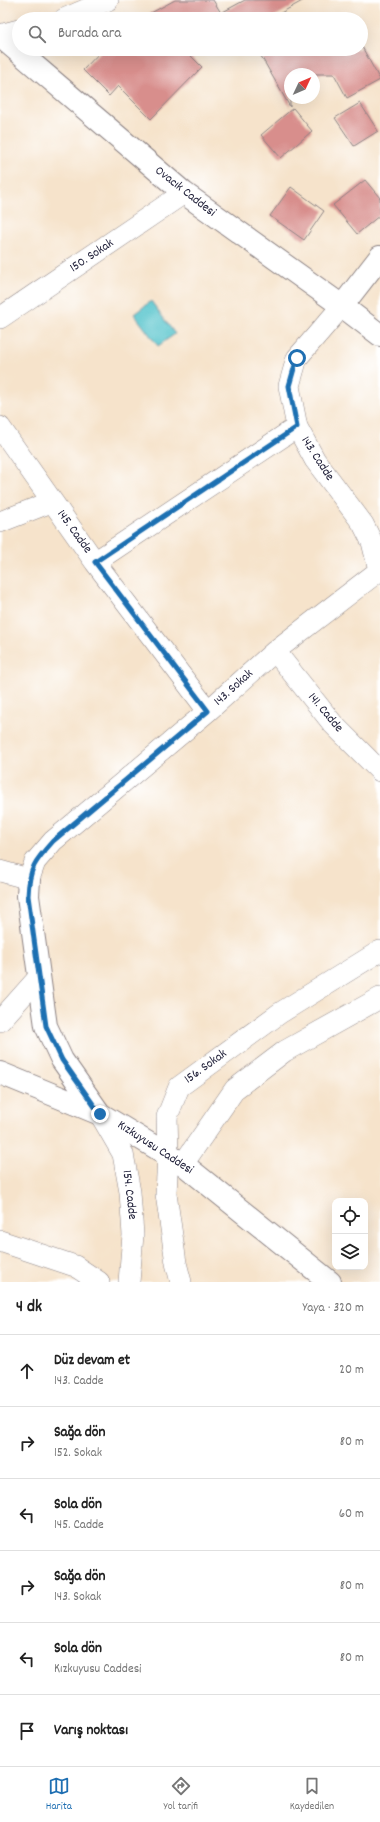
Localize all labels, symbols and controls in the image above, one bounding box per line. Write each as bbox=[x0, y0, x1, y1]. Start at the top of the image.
search box bbox=[12, 12, 368, 56]
icon: search bbox=[26, 23, 48, 45]
text: Burada ara bbox=[58, 23, 121, 45]
north arrow bbox=[284, 68, 320, 104]
street label: Ovacık Caddesi bbox=[150, 162, 220, 222]
street label: 150. Sokak bbox=[66, 234, 118, 278]
route start bbox=[288, 349, 306, 367]
street label: 143. Cadde bbox=[296, 433, 339, 485]
street label: 145. Cadde bbox=[52, 506, 96, 558]
street label: 143. Sokak bbox=[210, 665, 258, 711]
street label: 141. Cadde bbox=[303, 689, 347, 737]
street label: 156. Sokak bbox=[181, 1045, 231, 1089]
route end bbox=[91, 1105, 109, 1123]
street label: Kızkuyusu Caddesi bbox=[113, 1116, 197, 1180]
street label: 154. Cadde bbox=[117, 1169, 141, 1221]
map controls bbox=[332, 1198, 368, 1270]
button: locate bbox=[332, 1198, 368, 1234]
button: layers bbox=[332, 1234, 368, 1270]
text: 4 dk bbox=[16, 1296, 42, 1320]
text: Yaya · 320 m bbox=[302, 1299, 364, 1318]
text: Düz devam et bbox=[54, 1350, 130, 1372]
icon: ahead bbox=[16, 1360, 38, 1382]
text: 20 m bbox=[339, 1361, 364, 1380]
text: 143. Cadde bbox=[54, 1372, 104, 1391]
text: Sağa dön bbox=[54, 1422, 105, 1444]
icon: right bbox=[16, 1432, 38, 1454]
text: 80 m bbox=[340, 1433, 364, 1452]
text: 152. Sokak bbox=[54, 1444, 102, 1463]
text: Sola dön bbox=[54, 1494, 102, 1516]
icon: left bbox=[16, 1504, 38, 1526]
text: 60 m bbox=[339, 1505, 364, 1524]
text: 145. Cadde bbox=[54, 1516, 104, 1535]
text: Sağa dön bbox=[54, 1566, 105, 1588]
icon: right bbox=[16, 1576, 38, 1598]
text: 80 m bbox=[340, 1577, 364, 1596]
text: 143. Sokak bbox=[54, 1588, 101, 1607]
text: Sola dön bbox=[54, 1638, 102, 1660]
icon: left bbox=[16, 1648, 38, 1670]
text: 80 m bbox=[340, 1649, 364, 1668]
text: Kızkuyusu Caddesi bbox=[54, 1660, 141, 1679]
icon: arrive bbox=[16, 1720, 38, 1742]
text: Varış noktası bbox=[54, 1720, 128, 1742]
tab: Harita bbox=[46, 1775, 72, 1815]
tab: Yol tarifi bbox=[164, 1775, 198, 1815]
tab: Kaydedilen bbox=[290, 1775, 334, 1815]

